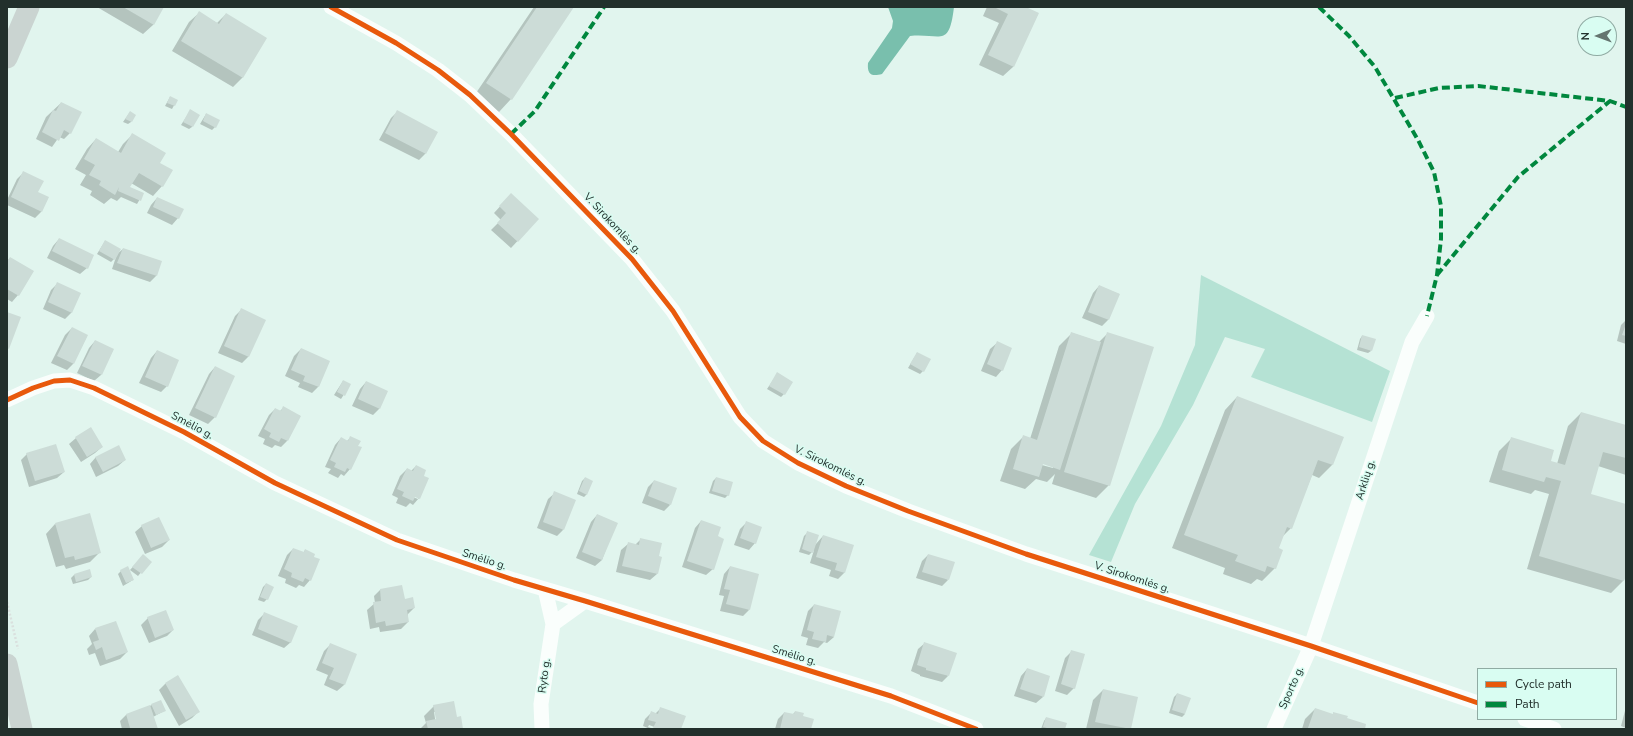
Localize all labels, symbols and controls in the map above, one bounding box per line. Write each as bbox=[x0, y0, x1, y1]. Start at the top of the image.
north arrow bbox=[1577, 16, 1617, 56]
text: N bbox=[1578, 32, 1593, 40]
street label: V. Sirokomlės g. bbox=[580, 191, 644, 257]
street label: Smėlio g. bbox=[169, 409, 215, 443]
street label: V. Sirokomlės g. bbox=[792, 443, 868, 489]
street label: Arklių g. bbox=[1353, 458, 1379, 502]
street label: Smėlio g. bbox=[460, 547, 508, 573]
street label: V. Sirokomlės g. bbox=[1093, 560, 1171, 596]
street label: Smėlio g. bbox=[770, 643, 818, 669]
street label: Ryto g. bbox=[536, 658, 554, 694]
street label: Sporto g. bbox=[1277, 665, 1307, 711]
legend bbox=[1477, 668, 1617, 720]
text: Cycle path bbox=[1515, 676, 1572, 692]
text: Path bbox=[1515, 696, 1540, 712]

